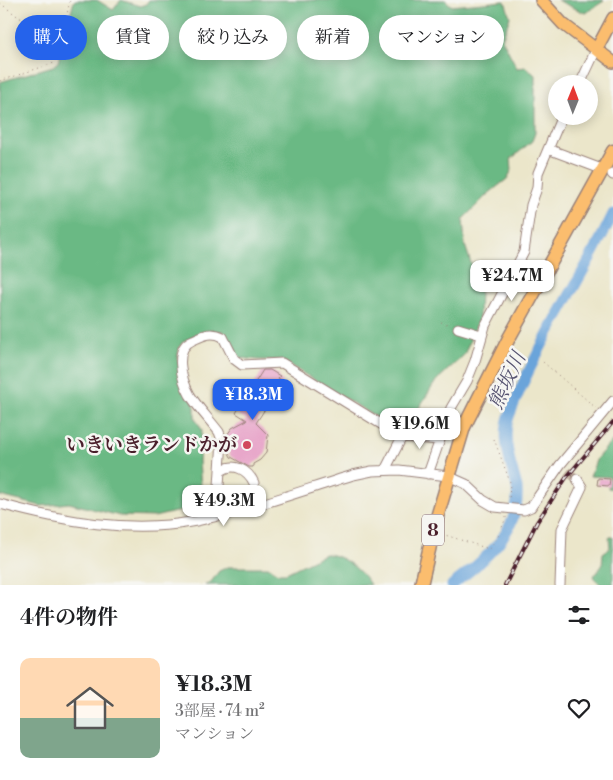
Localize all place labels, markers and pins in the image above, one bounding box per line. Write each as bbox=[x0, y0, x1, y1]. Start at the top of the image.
pin: ¥24.7M bbox=[471, 260, 553, 302]
pin: ¥18.3M bbox=[212, 378, 294, 421]
pin: ¥19.6M bbox=[379, 408, 461, 450]
place label: いきいきランドかが bbox=[66, 433, 237, 457]
marker: いきいきランドかが bbox=[241, 439, 253, 451]
pin: ¥49.3M bbox=[183, 484, 265, 527]

